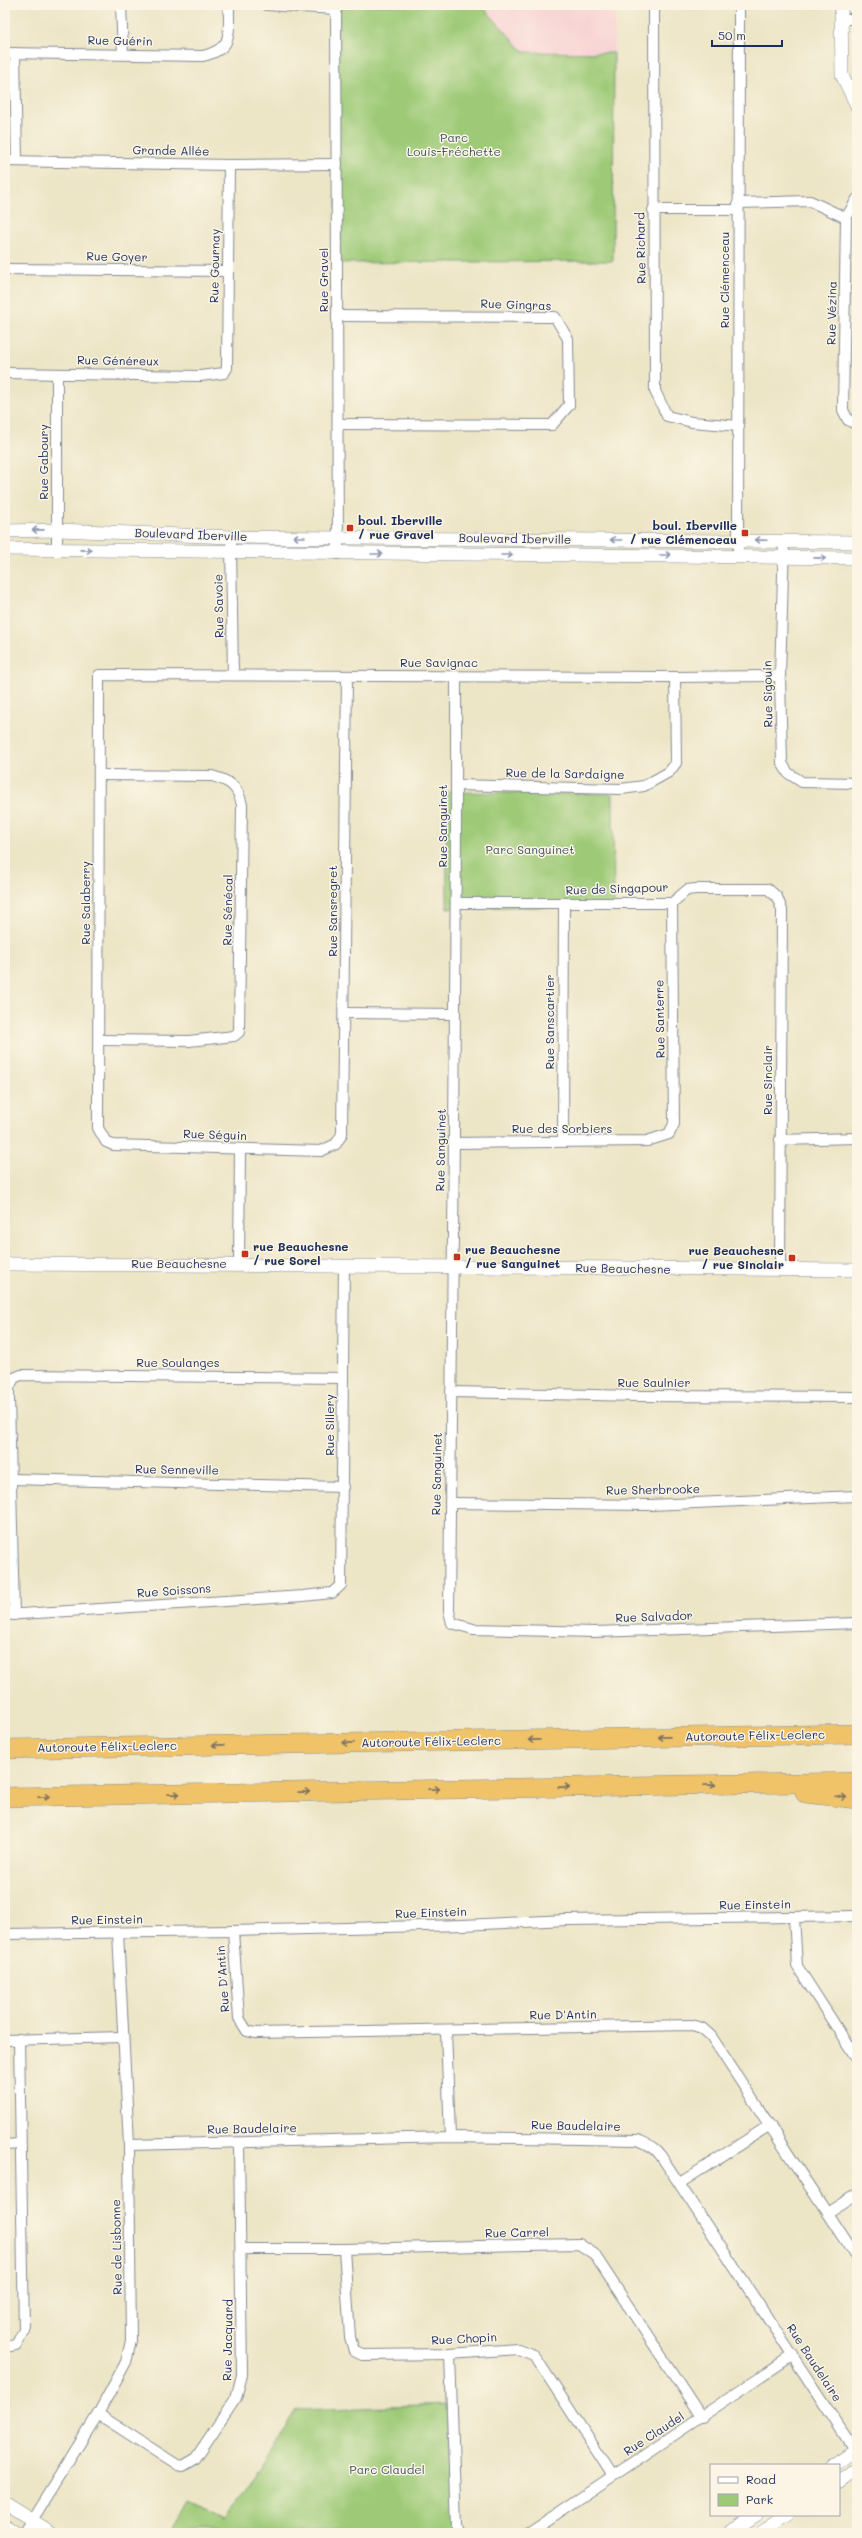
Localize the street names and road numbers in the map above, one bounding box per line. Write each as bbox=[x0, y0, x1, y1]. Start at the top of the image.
street label: Rue Guérin bbox=[87, 31, 153, 49]
street label: Grande Allée bbox=[132, 141, 210, 159]
street label: Rue Richard bbox=[631, 212, 649, 284]
street label: Rue Gournay bbox=[205, 229, 223, 303]
street label: Rue Clémenceau bbox=[716, 232, 732, 328]
street label: Rue Goyer bbox=[86, 247, 148, 265]
street label: Rue Gravel bbox=[315, 248, 331, 312]
street label: Rue Vézina bbox=[822, 281, 840, 345]
street label: Rue Gingras bbox=[480, 295, 552, 313]
street label: Rue Généreux bbox=[77, 351, 159, 369]
street label: Rue Gaboury bbox=[35, 424, 51, 500]
street label: Boulevard Iberville bbox=[134, 524, 248, 544]
street label: Boulevard Iberville bbox=[459, 529, 572, 547]
street label: Rue Savoie bbox=[209, 574, 227, 638]
street label: Rue Savignac bbox=[400, 654, 478, 670]
street label: Rue Sigouin bbox=[758, 660, 776, 728]
street label: Rue de la Sardaigne bbox=[505, 764, 625, 782]
street label: Rue Sanguinet bbox=[434, 785, 450, 867]
street label: Rue Salaberry bbox=[77, 861, 93, 945]
street label: Rue Sansregret bbox=[324, 865, 340, 957]
street label: Rue Sénécal bbox=[218, 874, 236, 946]
street label: Rue de Singapour bbox=[565, 878, 669, 898]
street label: Rue Sanscartier bbox=[541, 974, 557, 1070]
street label: Rue Santerre bbox=[650, 980, 668, 1058]
street label: Rue Sinclair bbox=[759, 1045, 775, 1115]
street label: Rue Sanguinet bbox=[431, 1108, 449, 1192]
street label: Rue des Sorbiers bbox=[512, 1120, 613, 1136]
street label: Rue Séguin bbox=[183, 1125, 247, 1143]
street label: Rue Beauchesne bbox=[131, 1255, 227, 1271]
street label: Rue Beauchesne bbox=[575, 1259, 671, 1277]
street label: Rue Soulanges bbox=[136, 1354, 220, 1370]
street label: Rue Saulnier bbox=[617, 1374, 691, 1390]
street label: Rue Sillery bbox=[321, 1394, 337, 1456]
street label: Rue Sanguinet bbox=[427, 1432, 445, 1516]
street label: Rue Senneville bbox=[135, 1460, 219, 1478]
street label: Rue Sherbrooke bbox=[606, 1480, 700, 1498]
street label: Rue Soissons bbox=[136, 1579, 212, 1601]
street label: Rue Salvador bbox=[615, 1607, 693, 1625]
street label: Autoroute Félix-Leclerc bbox=[685, 1726, 825, 1744]
street label: Autoroute Félix-Leclerc bbox=[361, 1732, 501, 1750]
street label: Autoroute Félix-Leclerc bbox=[37, 1737, 177, 1755]
street label: Rue Einstein bbox=[719, 1895, 791, 1913]
street label: Rue Einstein bbox=[395, 1903, 467, 1921]
street label: Rue Einstein bbox=[71, 1910, 143, 1928]
street label: Rue D'Antin bbox=[212, 1945, 232, 2013]
street label: Rue D'Antin bbox=[529, 2005, 597, 2023]
street label: Rue Baudelaire bbox=[531, 2116, 621, 2134]
street label: Rue Baudelaire bbox=[207, 2119, 297, 2137]
street label: Rue de Lisbonne bbox=[107, 2199, 125, 2295]
street label: Rue Carrel bbox=[485, 2223, 549, 2241]
street label: Rue Jacquard bbox=[218, 2298, 236, 2381]
street label: Rue Baudelaire bbox=[784, 2320, 846, 2404]
street label: Rue Chopin bbox=[431, 2328, 497, 2348]
street label: Rue Claudel bbox=[620, 2408, 687, 2459]

